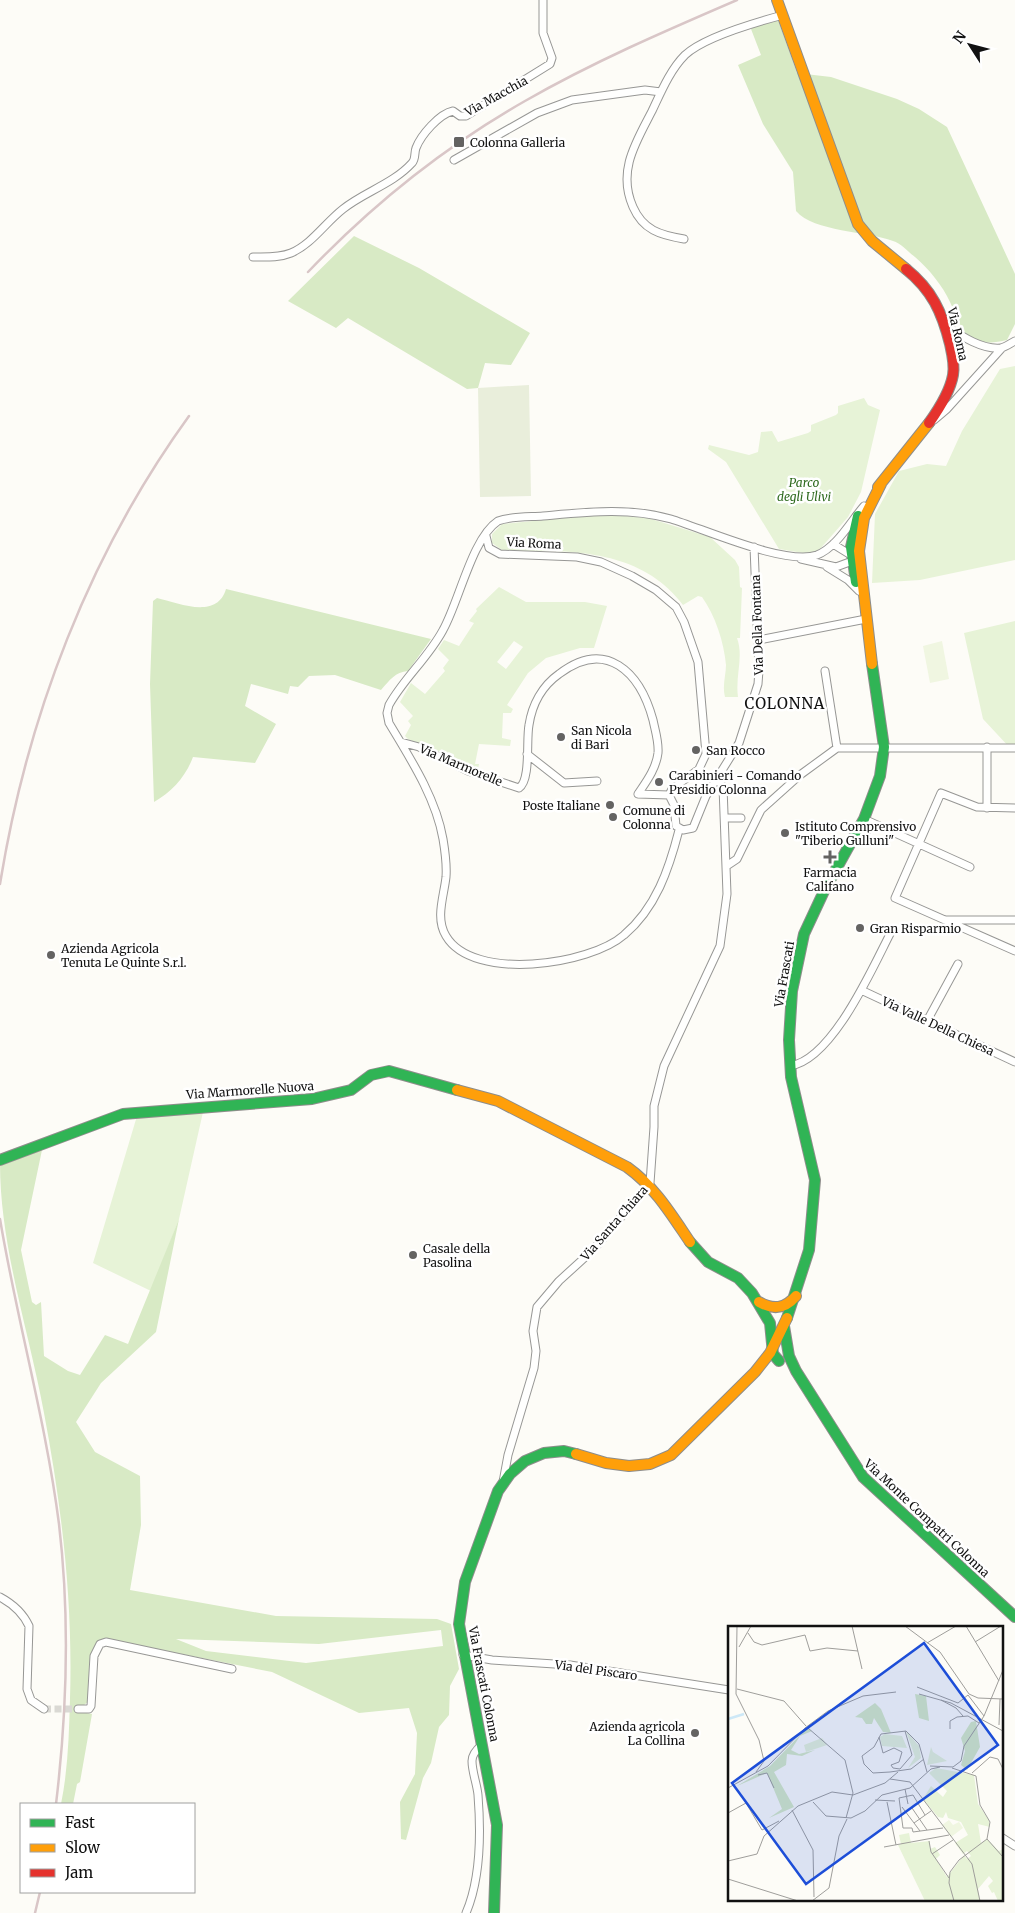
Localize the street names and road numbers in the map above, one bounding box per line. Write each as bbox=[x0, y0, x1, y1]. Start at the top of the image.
street label: Via Macchia bbox=[461, 72, 531, 120]
street label: Via Roma bbox=[944, 305, 972, 363]
street label: Via Roma bbox=[505, 534, 562, 552]
street label: Via Della Fontana bbox=[748, 574, 766, 676]
street label: Via Marmorelle bbox=[416, 740, 505, 789]
street label: Via Frascati bbox=[771, 940, 797, 1009]
street label: Via Valle Della Chiesa bbox=[879, 993, 997, 1059]
street label: Via Marmorelle Nuova bbox=[185, 1078, 315, 1102]
street label: Via Santa Chiara bbox=[577, 1182, 651, 1264]
street label: Via Monte Compatri Colonna bbox=[860, 1455, 993, 1580]
street label: Via Frascati Colonna bbox=[465, 1624, 503, 1744]
street label: Via del Piscaro bbox=[553, 1657, 638, 1683]

